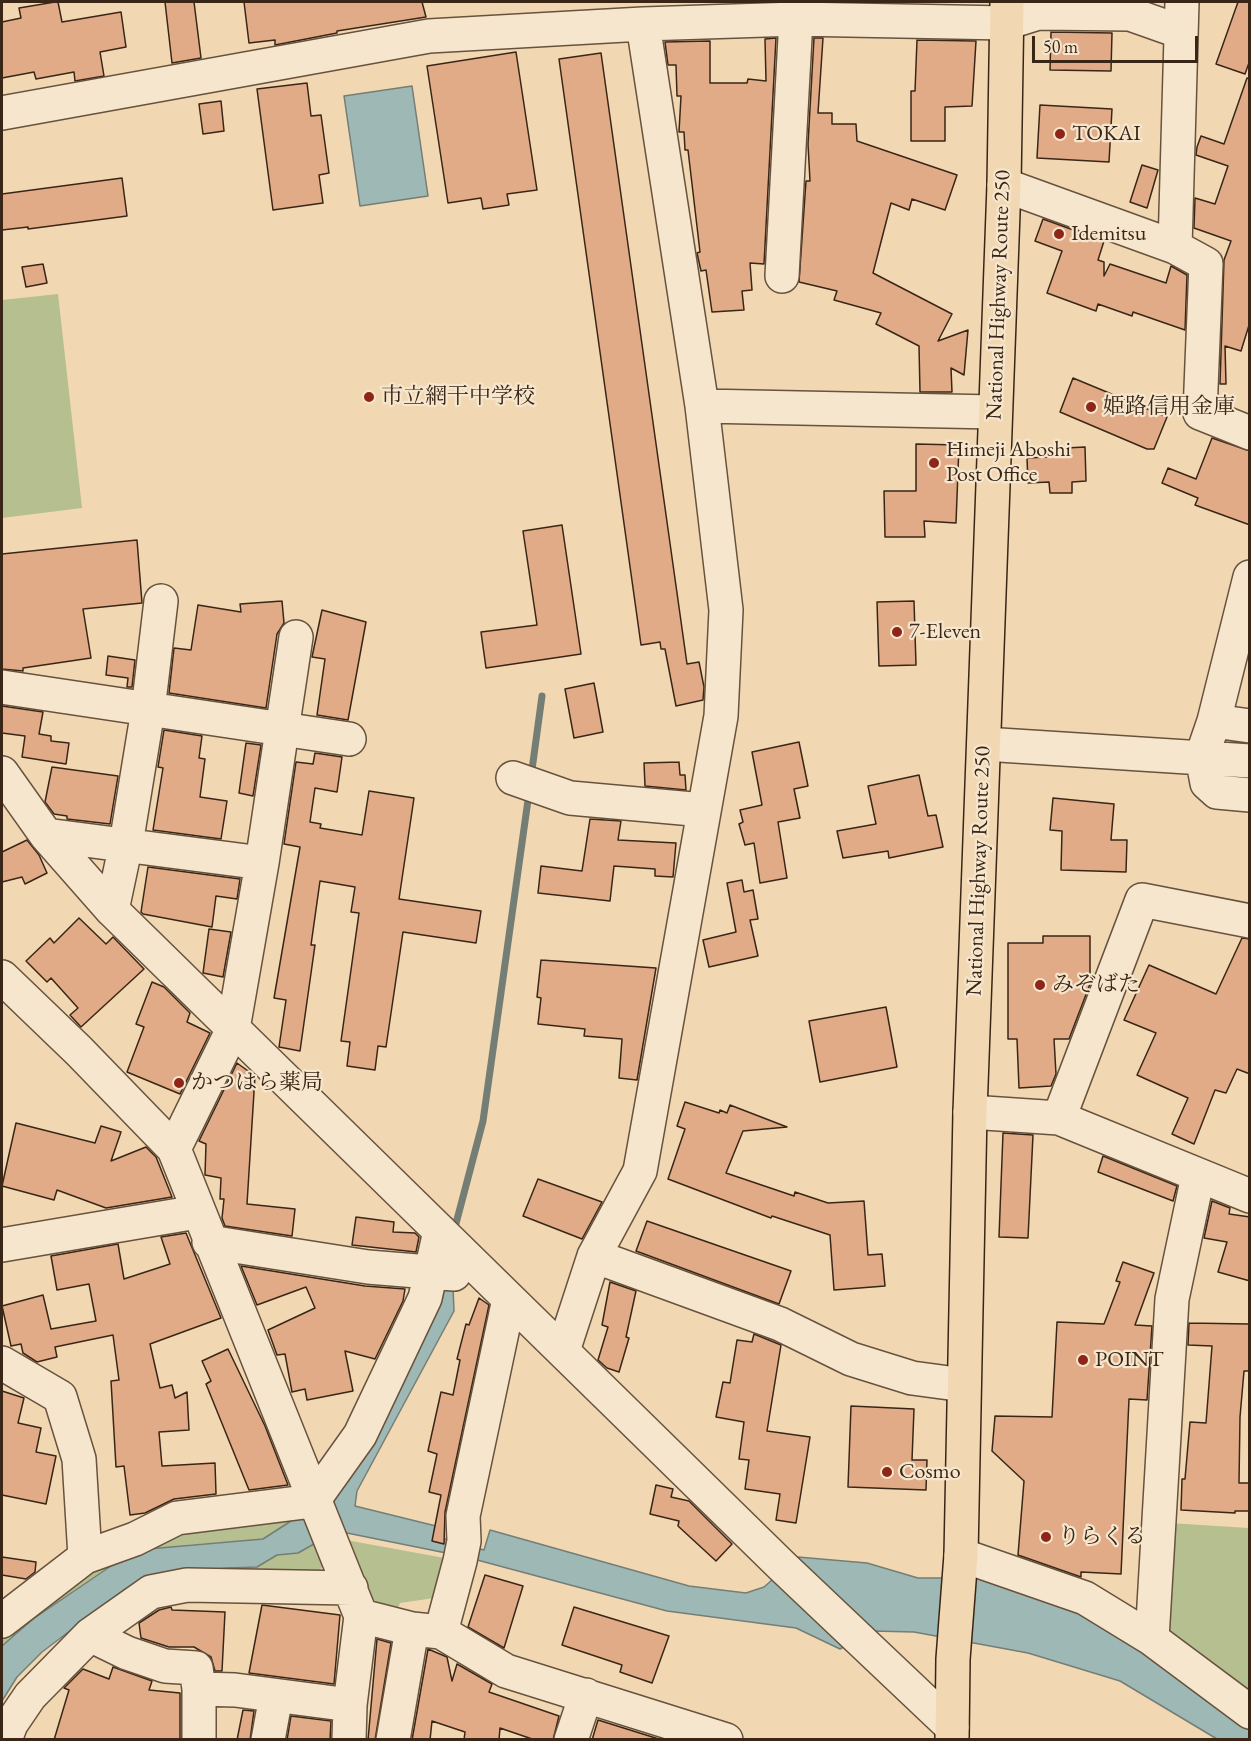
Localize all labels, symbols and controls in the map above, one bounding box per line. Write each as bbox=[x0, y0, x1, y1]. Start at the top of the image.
scale bar bbox=[1035, 24, 1202, 62]
text: 50 m bbox=[1043, 35, 1078, 58]
place label: TOKAI bbox=[1072, 121, 1141, 147]
marker: TOKAI bbox=[1053, 127, 1067, 141]
street label: National Highway Route 250 bbox=[981, 170, 1017, 420]
place label: Idemitsu bbox=[1071, 221, 1146, 247]
marker: Idemitsu bbox=[1052, 227, 1066, 241]
place label: 市立網干中学校 bbox=[381, 384, 535, 410]
marker: 市立網干中学校 bbox=[362, 390, 376, 404]
place label: 姫路信用金庫 bbox=[1103, 394, 1235, 420]
marker: 姫路信用金庫 bbox=[1084, 400, 1098, 414]
place label: Himeji Aboshi Post Office bbox=[946, 437, 1071, 488]
marker: Himeji Aboshi Post Office bbox=[927, 456, 941, 470]
place label: 7-Eleven bbox=[909, 619, 981, 645]
marker: 7-Eleven bbox=[890, 625, 904, 639]
street label: National Highway Route 250 bbox=[961, 746, 997, 996]
place label: みぞばた bbox=[1052, 972, 1140, 998]
marker: みぞばた bbox=[1033, 978, 1047, 992]
place label: かつはら薬局 bbox=[191, 1070, 323, 1096]
marker: かつはら薬局 bbox=[172, 1076, 186, 1090]
place label: POINT bbox=[1095, 1347, 1164, 1373]
marker: POINT bbox=[1076, 1353, 1090, 1367]
place label: Cosmo bbox=[899, 1459, 961, 1485]
marker: Cosmo bbox=[880, 1465, 894, 1479]
place label: りらくる bbox=[1058, 1524, 1146, 1550]
marker: りらくる bbox=[1039, 1530, 1053, 1544]

